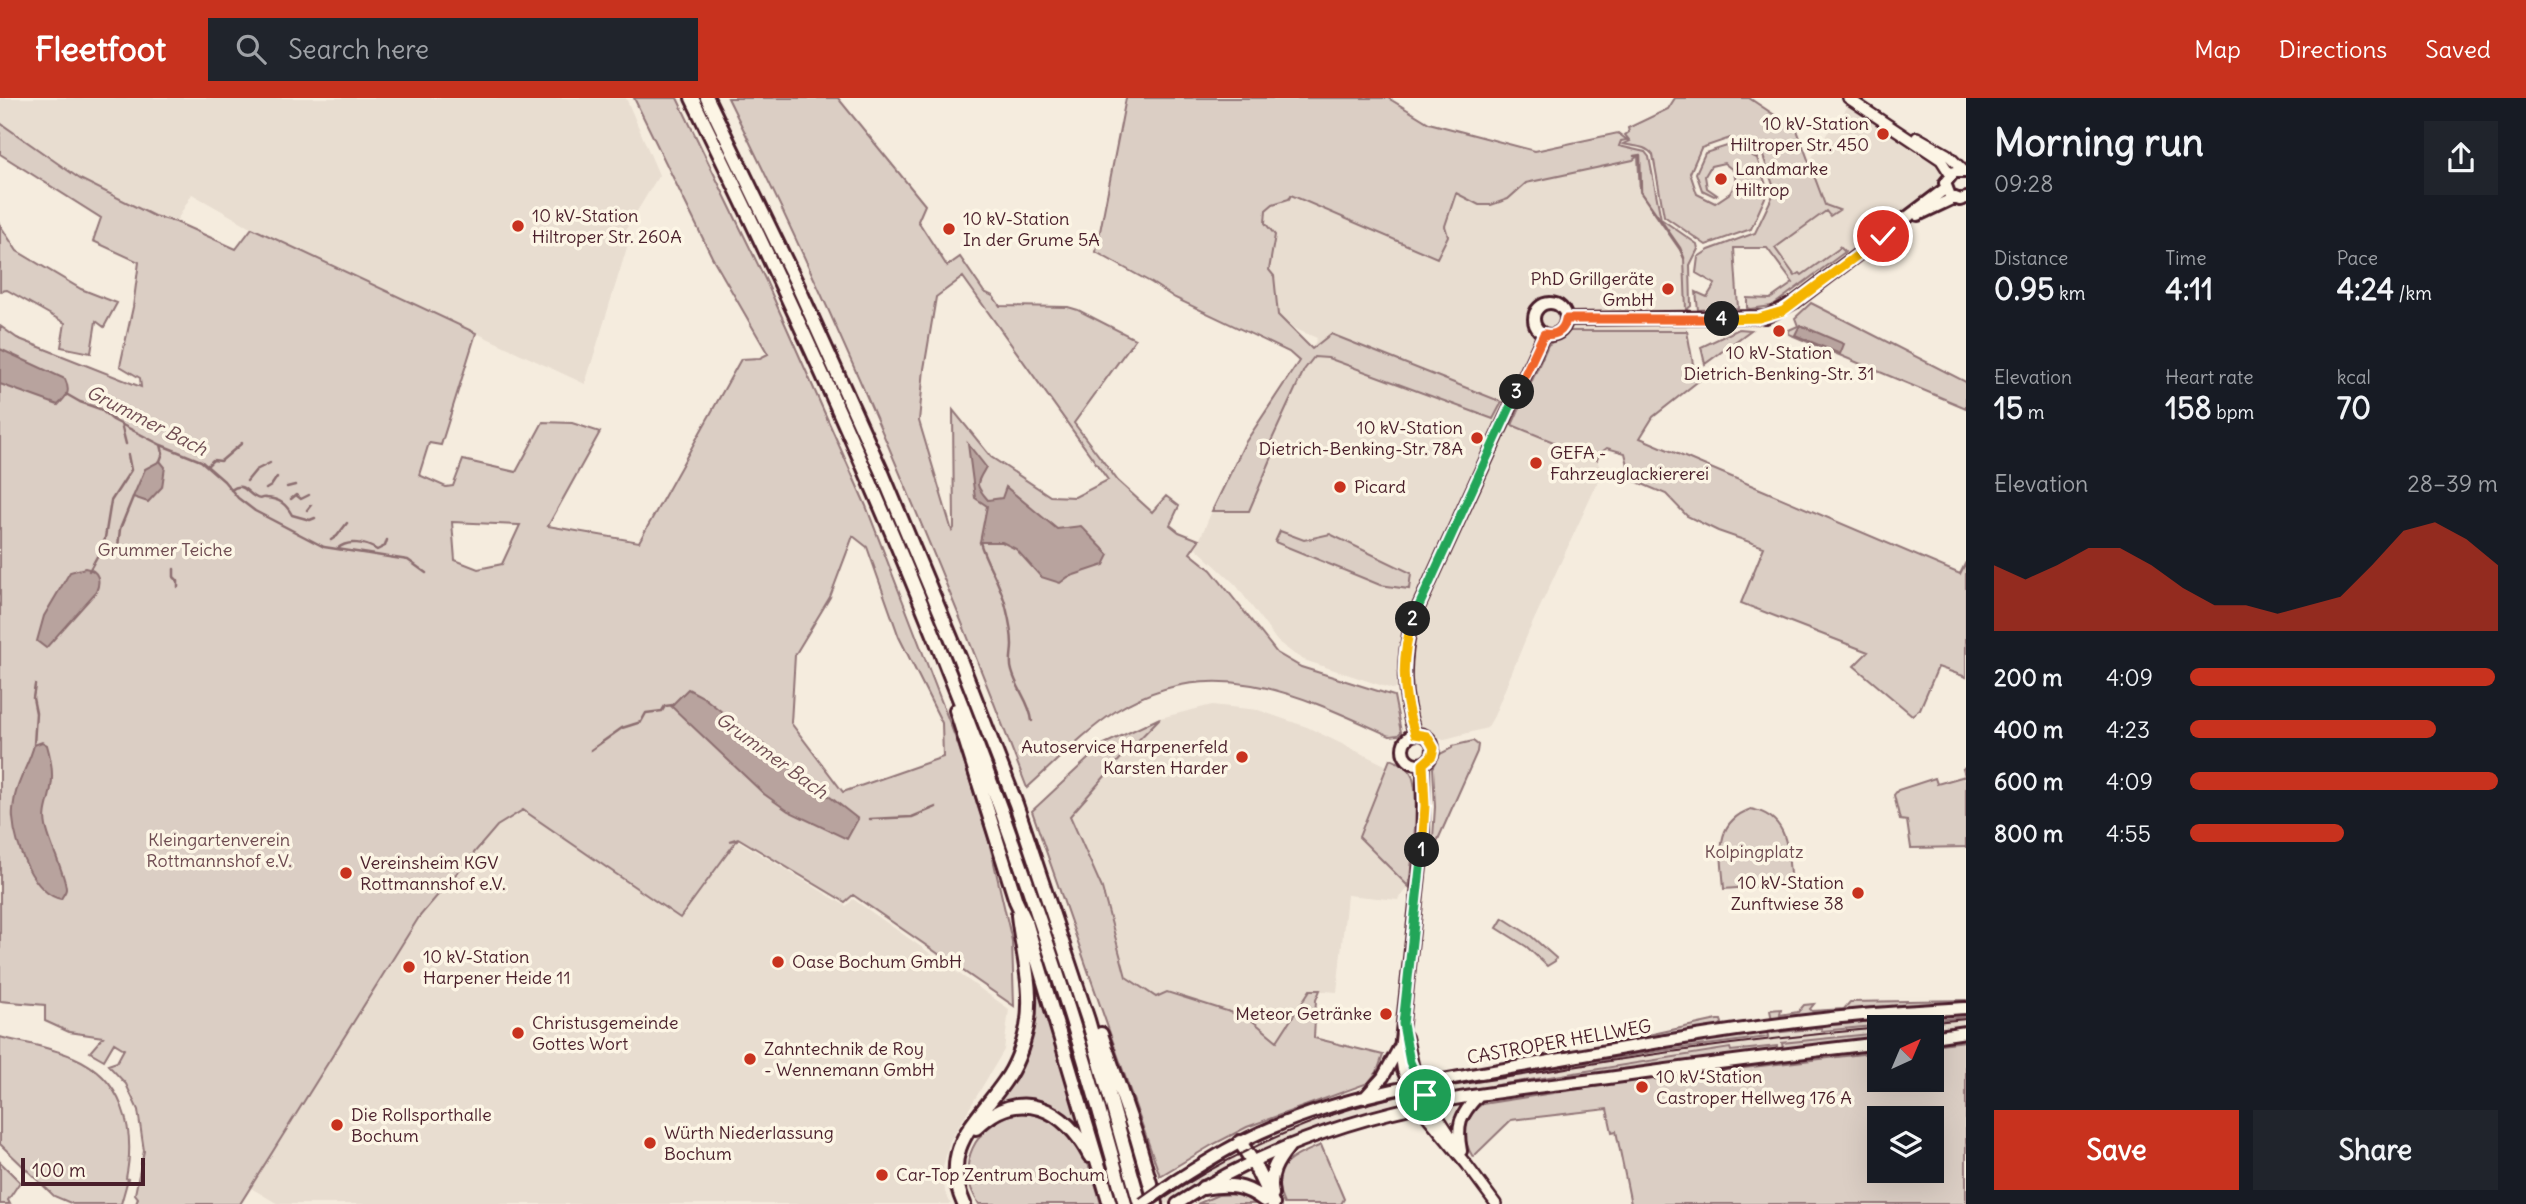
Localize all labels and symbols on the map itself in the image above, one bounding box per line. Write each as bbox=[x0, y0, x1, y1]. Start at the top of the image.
place label: 10 kV-Station Hiltroper Str. 450 bbox=[1730, 112, 1869, 156]
marker: 10 kV-Station Hiltroper Str. 450 bbox=[1875, 126, 1891, 142]
place label: Landmarke Hiltrop bbox=[1735, 157, 1828, 201]
marker: Landmarke Hiltrop bbox=[1713, 171, 1729, 187]
place label: 10 kV-Station Hiltroper Str. 260A bbox=[532, 204, 682, 248]
pin bbox=[1853, 206, 1913, 266]
place label: 10 kV-Station In der Grume 5A bbox=[963, 207, 1100, 251]
marker: 10 kV-Station Hiltroper Str. 260A bbox=[510, 218, 526, 234]
marker: 10 kV-Station In der Grume 5A bbox=[941, 221, 957, 237]
place label: PhD Grillgeräte GmbH bbox=[1531, 267, 1654, 311]
marker: PhD Grillgeräte GmbH bbox=[1660, 281, 1676, 297]
pin: 4 bbox=[1704, 302, 1740, 336]
marker: 10 kV-Station Dietrich-Benking-Str. 31 bbox=[1771, 323, 1787, 339]
place label: 10 kV-Station Dietrich-Benking-Str. 31 bbox=[1684, 341, 1874, 385]
pin: 3 bbox=[1500, 374, 1534, 410]
water label: Grummer Bach bbox=[83, 379, 212, 461]
place label: 10 kV-Station Dietrich-Benking-Str. 78A bbox=[1258, 416, 1463, 460]
marker: 10 kV-Station Dietrich-Benking-Str. 78A bbox=[1469, 430, 1485, 446]
place label: GEFA - Fahrzeuglackiererei bbox=[1550, 441, 1709, 485]
marker: GEFA - Fahrzeuglackiererei bbox=[1528, 455, 1544, 471]
place label: Picard bbox=[1354, 475, 1406, 498]
marker: Picard bbox=[1332, 479, 1348, 495]
park label: Grummer Teiche bbox=[98, 538, 232, 561]
pin: 2 bbox=[1396, 602, 1430, 636]
water label: Grummer Bach bbox=[711, 706, 833, 804]
place label: Autoservice Harpenerfeld Karsten Harder bbox=[1021, 735, 1229, 779]
marker: Autoservice Harpenerfeld Karsten Harder bbox=[1234, 749, 1250, 765]
park label: Kleingartenverein Rottmannshof e.V. bbox=[146, 828, 292, 872]
pin: 1 bbox=[1404, 832, 1440, 868]
park label: Kolpingplatz bbox=[1704, 840, 1804, 863]
place label: Vereinsheim KGV Rottmannshof e.V. bbox=[360, 851, 506, 895]
marker: Vereinsheim KGV Rottmannshof e.V. bbox=[338, 865, 354, 881]
place label: 10 kV-Station Zunftwiese 38 bbox=[1731, 871, 1844, 915]
marker: 10 kV-Station Zunftwiese 38 bbox=[1850, 885, 1866, 901]
place label: 10 kV-Station Harpener Heide 11 bbox=[423, 945, 571, 989]
place label: Oase Bochum GmbH bbox=[792, 950, 962, 973]
marker: Oase Bochum GmbH bbox=[770, 954, 786, 970]
marker: 10 kV-Station Harpener Heide 11 bbox=[401, 959, 417, 975]
place label: Meteor Getränke bbox=[1235, 1002, 1372, 1025]
marker: Meteor Getränke bbox=[1378, 1006, 1394, 1022]
place label: Christusgemeinde Gottes Wort bbox=[532, 1011, 678, 1055]
street label: CASTROPER HELLWEG bbox=[1465, 1014, 1653, 1069]
north arrow bbox=[1867, 1015, 1944, 1092]
marker: Christusgemeinde Gottes Wort bbox=[510, 1025, 526, 1041]
place label: Zahntechnik de Roy - Wennemann GmbH bbox=[764, 1037, 935, 1081]
marker: Zahntechnik de Roy - Wennemann GmbH bbox=[742, 1051, 758, 1067]
pin bbox=[1395, 1065, 1455, 1125]
place label: 10 kV-Station Castroper Hellweg 176 A bbox=[1656, 1065, 1852, 1109]
marker: 10 kV-Station Castroper Hellweg 176 A bbox=[1634, 1079, 1650, 1095]
place label: Die Rollsporthalle Bochum bbox=[351, 1103, 492, 1147]
marker: Die Rollsporthalle Bochum bbox=[329, 1117, 345, 1133]
place label: Würth Niederlassung Bochum bbox=[664, 1121, 834, 1165]
marker: Würth Niederlassung Bochum bbox=[642, 1135, 658, 1151]
scale bar bbox=[21, 1155, 145, 1187]
place label: Car-Top Zentrum Bochum bbox=[896, 1163, 1105, 1186]
marker: Car-Top Zentrum Bochum bbox=[874, 1167, 890, 1183]

